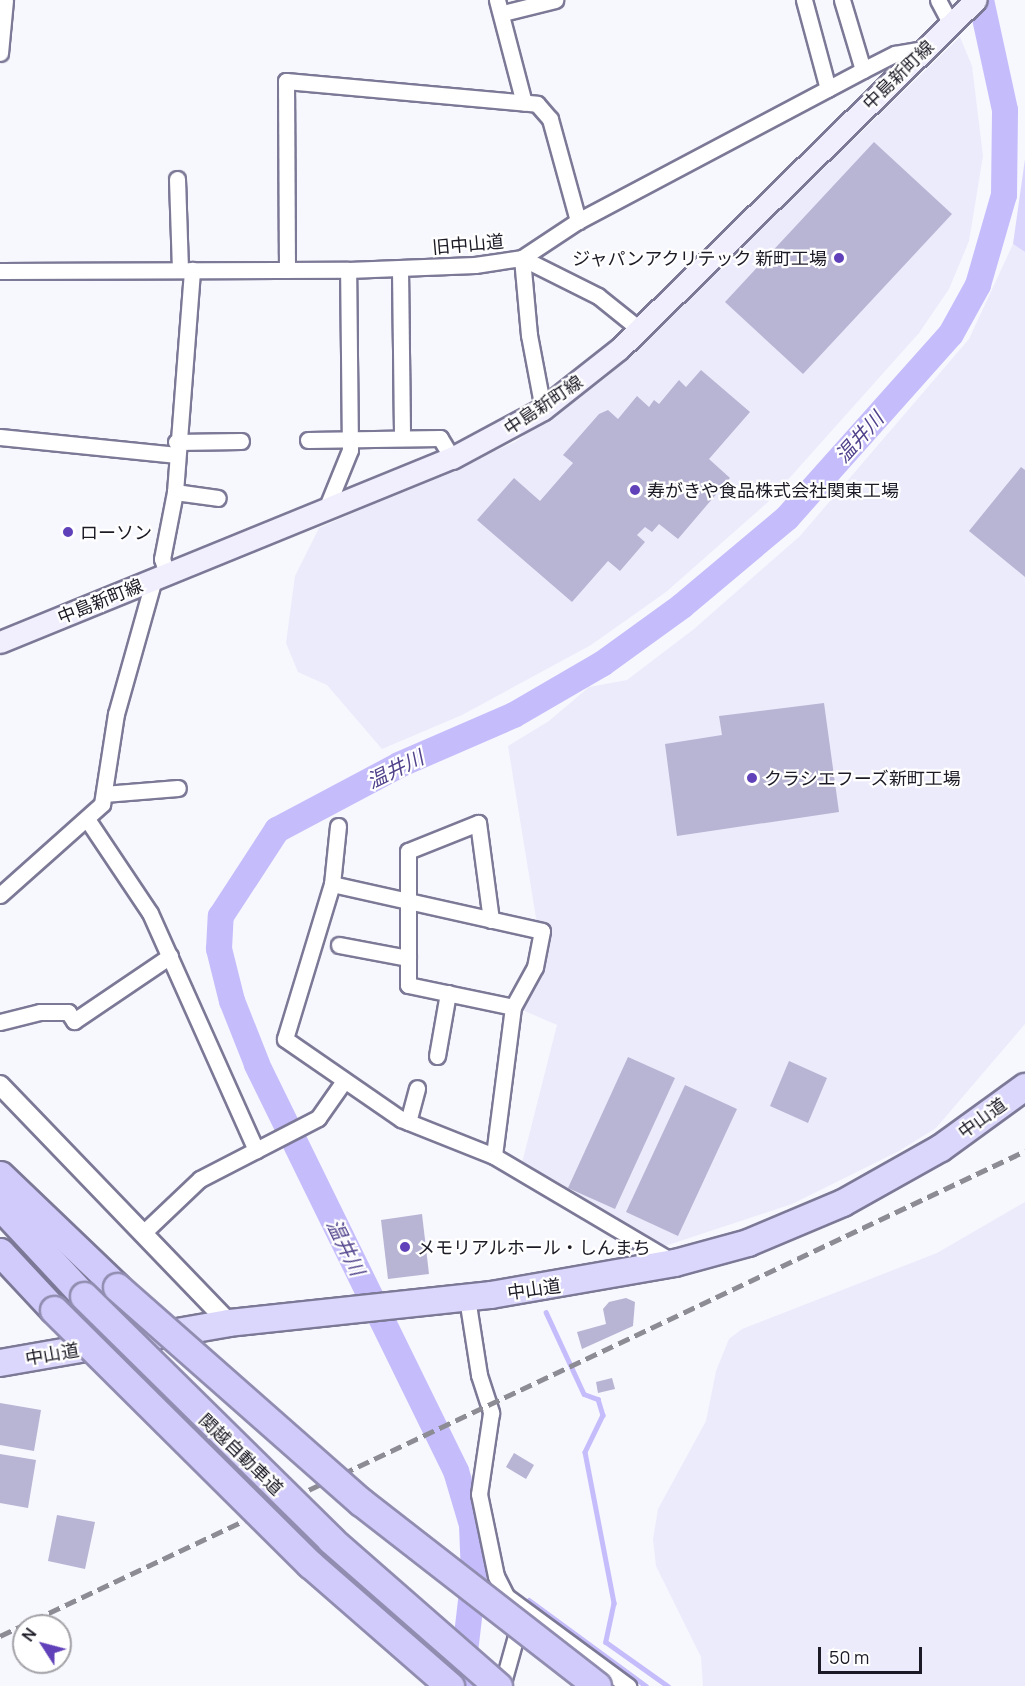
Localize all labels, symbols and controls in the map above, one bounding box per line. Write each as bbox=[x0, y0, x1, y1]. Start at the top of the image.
street label: 中島新町線 bbox=[858, 36, 938, 114]
street label: 旧中山道 bbox=[431, 230, 505, 258]
place label: ジャパンアクリテック 新町工場 bbox=[571, 247, 827, 269]
marker: ジャパンアクリテック 新町工場 bbox=[832, 251, 846, 265]
street label: 中島新町線 bbox=[500, 371, 586, 439]
water label: 温井川 bbox=[830, 407, 888, 467]
place label: 寿がきや食品株式会社関東工場 bbox=[647, 479, 899, 501]
marker: 寿がきや食品株式会社関東工場 bbox=[628, 483, 642, 497]
place label: ローソン bbox=[80, 521, 152, 543]
marker: ローソン bbox=[61, 525, 75, 539]
street label: 中島新町線 bbox=[54, 574, 146, 628]
water label: 温井川 bbox=[363, 745, 427, 793]
place label: クラシエフーズ新町工場 bbox=[764, 767, 962, 789]
marker: クラシエフーズ新町工場 bbox=[745, 771, 759, 785]
street label: 中山道 bbox=[954, 1093, 1010, 1143]
water label: 温井川 bbox=[322, 1215, 370, 1279]
place label: メモリアルホール・しんまち bbox=[417, 1236, 651, 1258]
marker: メモリアルホール・しんまち bbox=[398, 1240, 412, 1254]
street label: 中山道 bbox=[506, 1275, 562, 1303]
street label: 中山道 bbox=[24, 1339, 80, 1369]
street label: 関越自動車道 bbox=[195, 1409, 287, 1499]
north arrow bbox=[12, 1614, 72, 1674]
text: N bbox=[17, 1623, 41, 1646]
scale bar bbox=[821, 1635, 924, 1673]
text: 50 m bbox=[829, 1645, 869, 1669]

